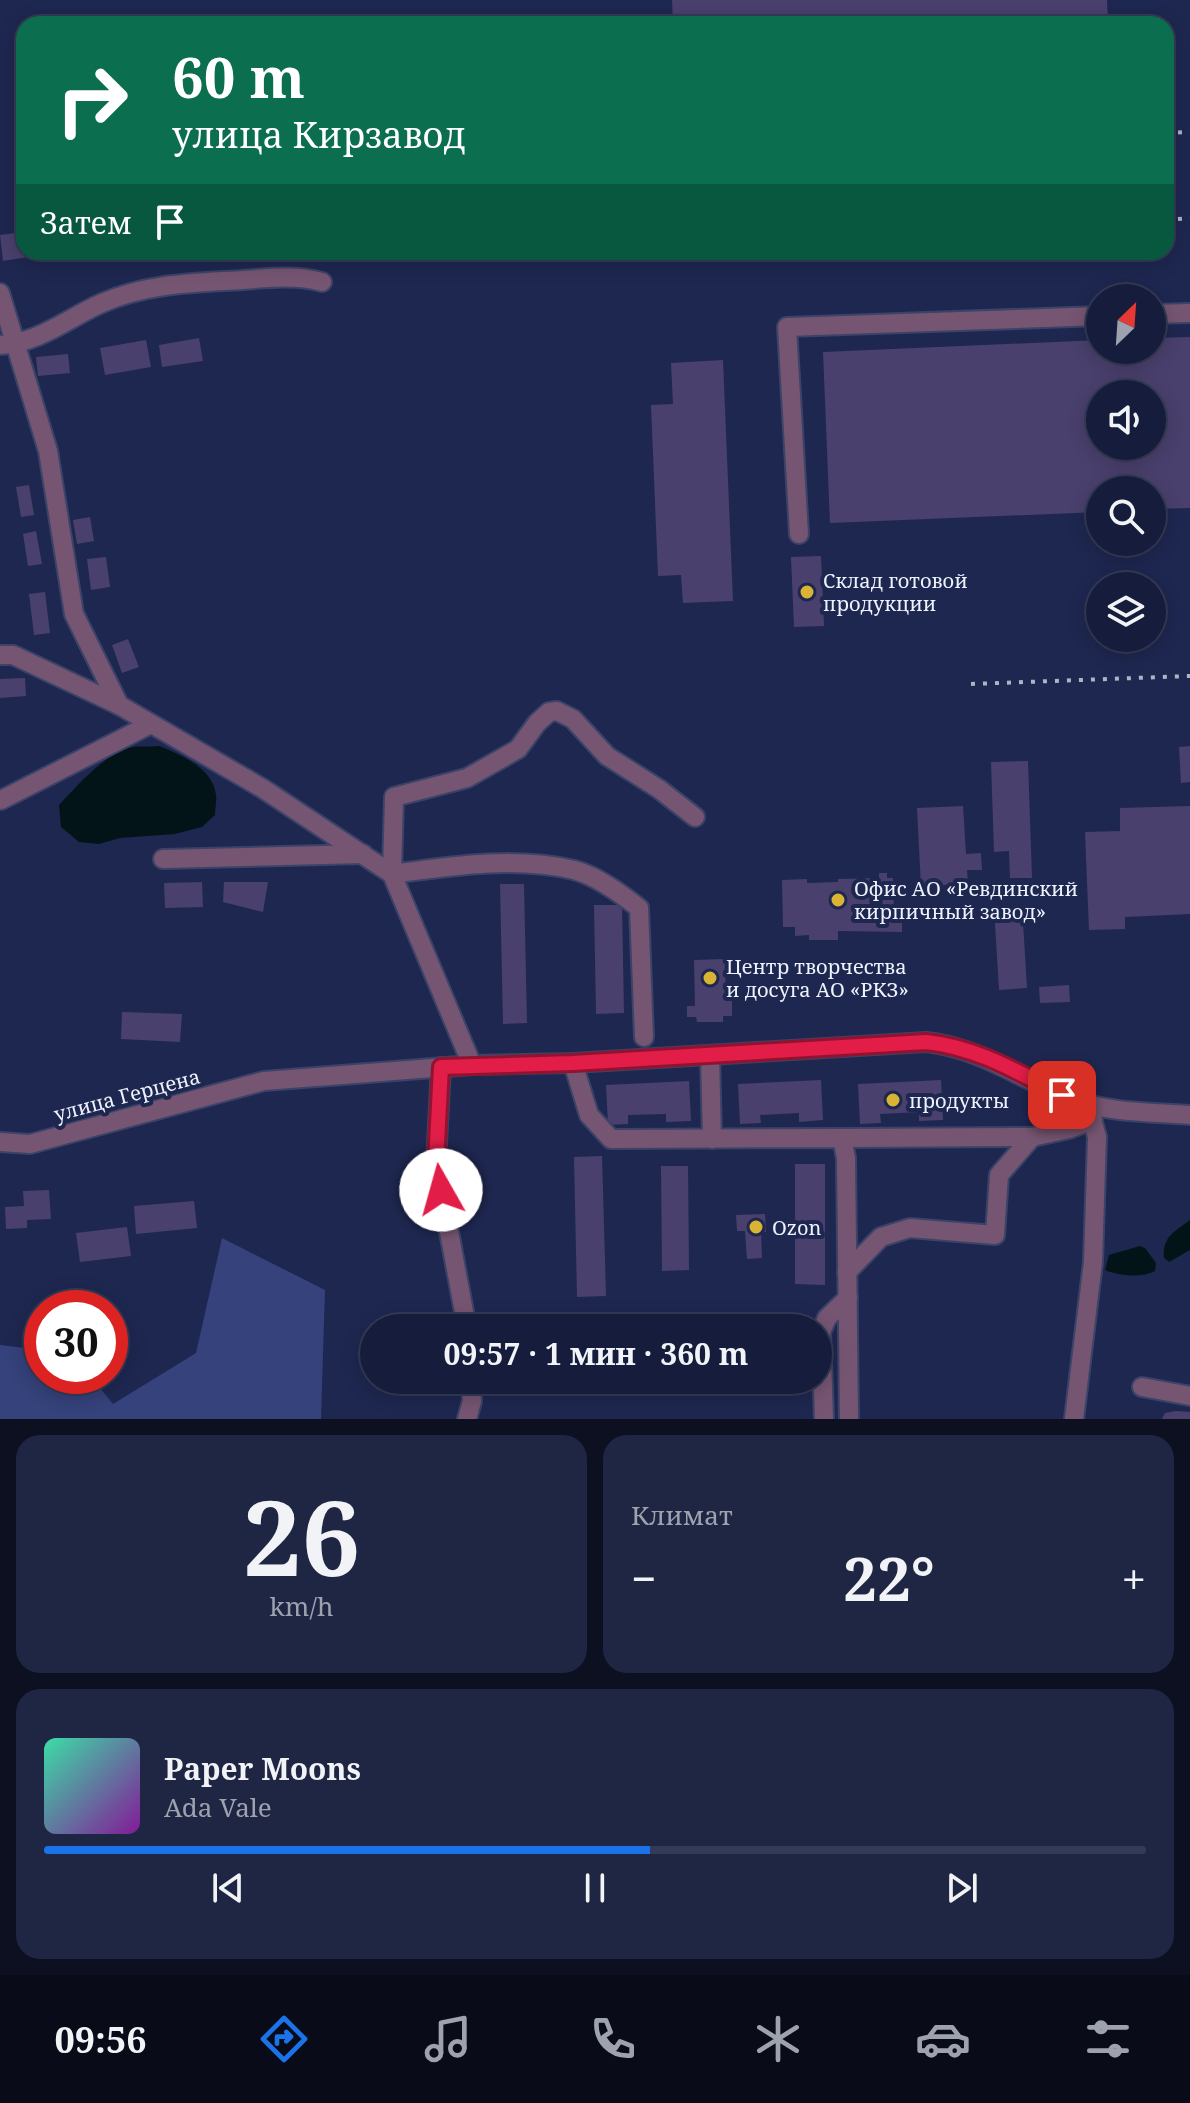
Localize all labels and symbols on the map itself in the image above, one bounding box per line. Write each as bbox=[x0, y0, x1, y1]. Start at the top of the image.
north arrow bbox=[1086, 284, 1166, 364]
place label: Склад готовой продукции bbox=[823, 567, 968, 617]
marker: Склад готовой продукции bbox=[798, 583, 816, 601]
place label: Офис АО «Ревдинский кирпичный завод» bbox=[854, 875, 1078, 925]
marker: Офис АО «Ревдинский кирпичный завод» bbox=[829, 891, 847, 909]
place label: Центр творчества и досуга АО «РКЗ» bbox=[726, 953, 909, 1003]
marker: Центр творчества и досуга АО «РКЗ» bbox=[701, 969, 719, 987]
pin bbox=[1028, 1061, 1096, 1129]
street label: улица Герцена bbox=[51, 1063, 203, 1127]
place label: продукты bbox=[909, 1087, 1009, 1114]
marker: продукты bbox=[884, 1091, 902, 1109]
position arrow bbox=[399, 1148, 483, 1232]
place label: Ozon bbox=[772, 1214, 822, 1241]
marker: Ozon bbox=[747, 1218, 765, 1236]
speed limit sign: 30 bbox=[24, 1290, 128, 1394]

